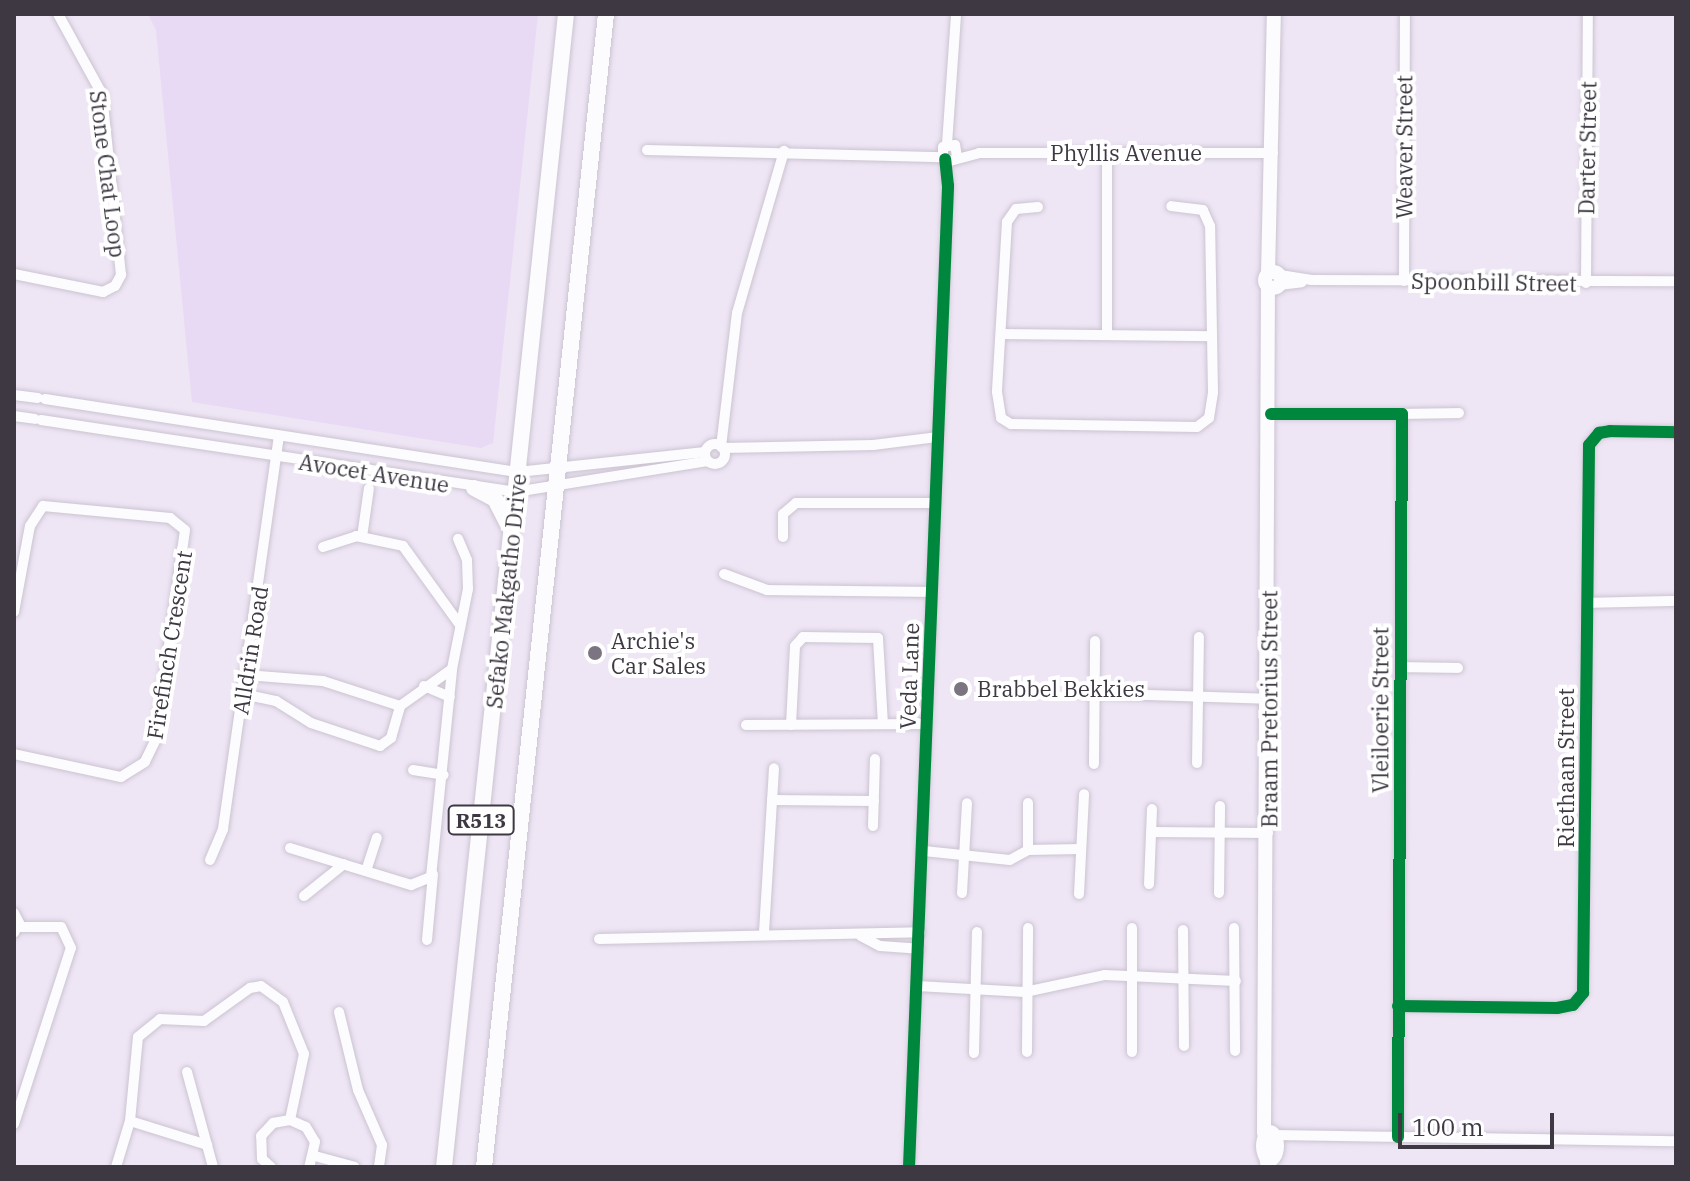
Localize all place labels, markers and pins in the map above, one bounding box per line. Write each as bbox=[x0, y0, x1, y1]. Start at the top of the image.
place label: Archie's Car Sales bbox=[611, 627, 706, 678]
marker: Archie's Car Sales bbox=[586, 644, 604, 662]
place label: Brabbel Bekkies bbox=[977, 676, 1145, 702]
marker: Brabbel Bekkies bbox=[952, 680, 970, 698]

